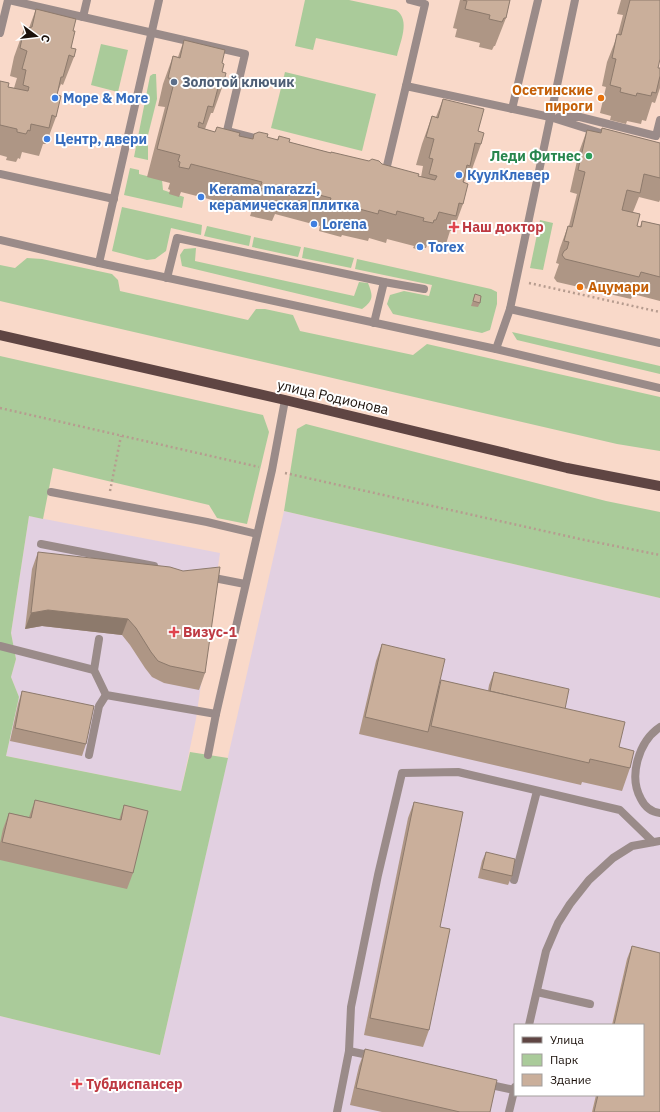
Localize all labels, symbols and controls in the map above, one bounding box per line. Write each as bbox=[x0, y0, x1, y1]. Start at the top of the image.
north arrow bbox=[16, 16, 56, 56]
text: С bbox=[38, 33, 53, 44]
place label: Золотой ключик bbox=[182, 73, 295, 91]
marker: Золотой ключик bbox=[169, 77, 179, 87]
place label: Осетинские пироги bbox=[512, 81, 593, 115]
place label: Море & More bbox=[63, 89, 148, 107]
marker: Море & More bbox=[50, 93, 60, 103]
marker: Осетинские пироги bbox=[596, 93, 606, 103]
place label: Центр, двери bbox=[55, 130, 147, 148]
marker: Центр, двери bbox=[42, 134, 52, 144]
place label: Леди Фитнес bbox=[490, 147, 581, 165]
marker: Леди Фитнес bbox=[584, 151, 594, 161]
place label: КуулКлевер bbox=[467, 166, 550, 184]
marker: КуулКлевер bbox=[454, 170, 464, 180]
place label: Kerama marazzi, керамическая плитка bbox=[209, 180, 359, 214]
marker: Kerama marazzi, керамическая плитка bbox=[196, 192, 206, 202]
place label: Lorena bbox=[322, 215, 367, 233]
place label: Наш доктор bbox=[462, 218, 544, 236]
marker: Lorena bbox=[309, 219, 319, 229]
marker: Наш доктор bbox=[449, 222, 459, 232]
place label: Torex bbox=[428, 238, 464, 256]
marker: Torex bbox=[415, 242, 425, 252]
place label: Ацумари bbox=[588, 278, 649, 296]
marker: Ацумари bbox=[575, 282, 585, 292]
street label: улица Родионова bbox=[276, 375, 391, 419]
place label: Визус-1 bbox=[183, 623, 238, 641]
marker: Визус-1 bbox=[168, 626, 180, 638]
legend bbox=[514, 1024, 644, 1096]
text: Улица bbox=[550, 1032, 584, 1047]
text: Парк bbox=[550, 1052, 579, 1067]
text: Здание bbox=[550, 1072, 592, 1087]
place label: Тубдиспансер bbox=[86, 1075, 183, 1093]
marker: Тубдиспансер bbox=[71, 1078, 83, 1090]

